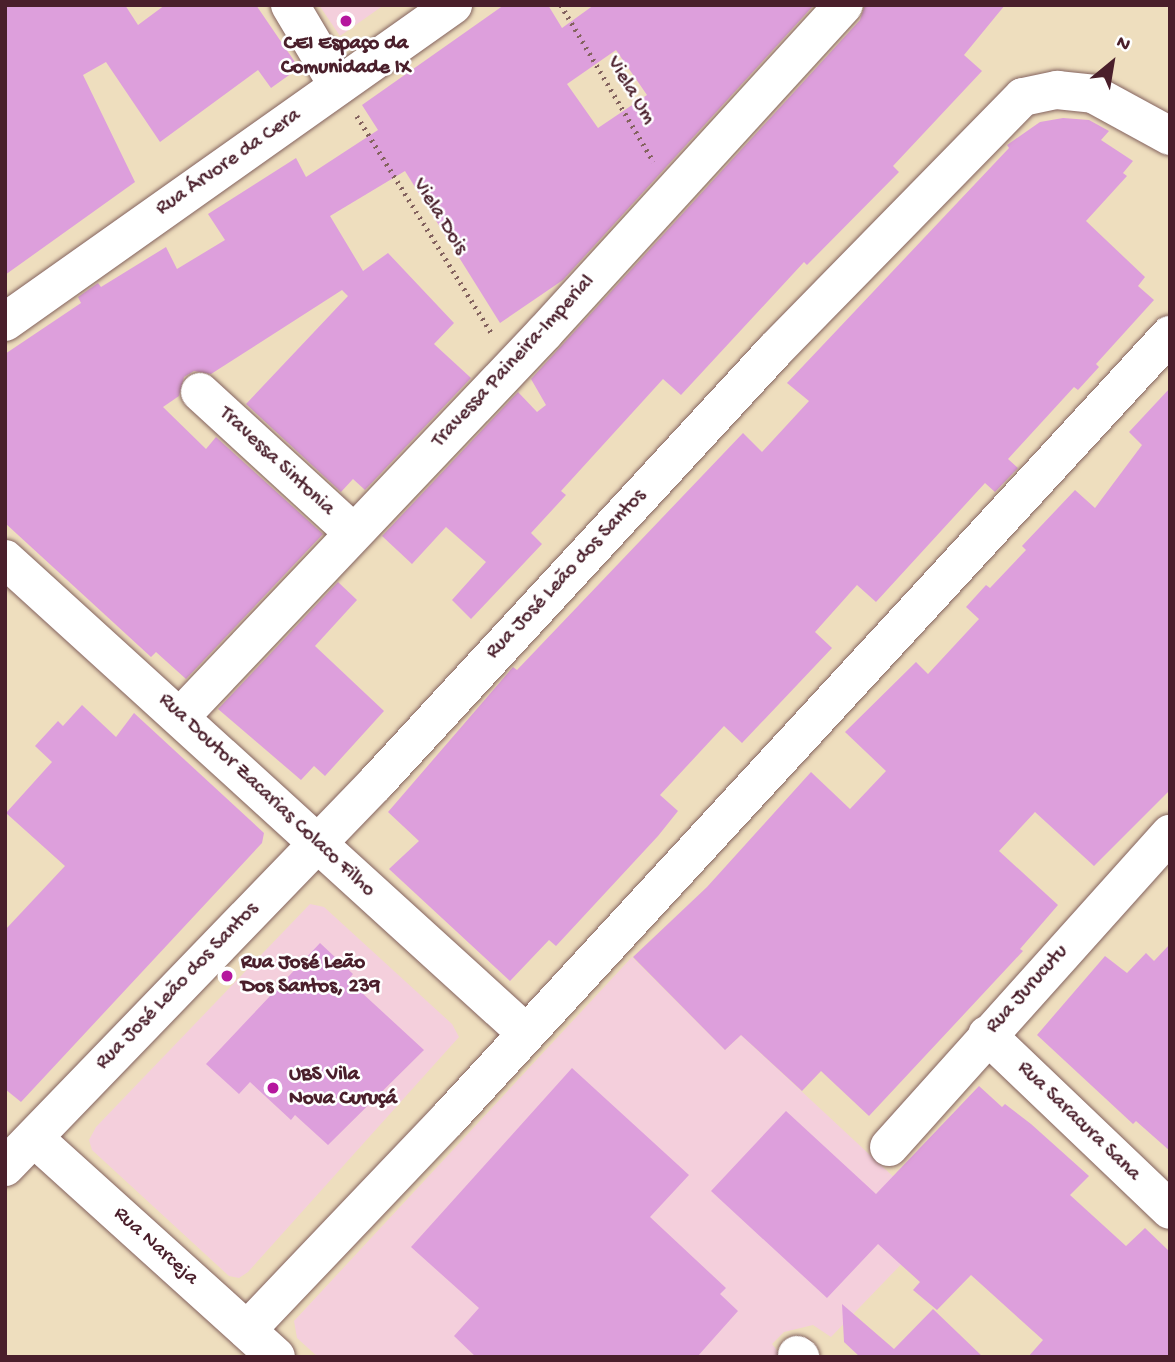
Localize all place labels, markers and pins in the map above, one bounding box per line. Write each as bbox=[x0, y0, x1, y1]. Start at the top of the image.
marker: CEI Espaço da Comunidade IX bbox=[338, 13, 354, 29]
place label: CEI Espaço da Comunidade IX bbox=[281, 32, 411, 82]
place label: Rua José Leão Dos Santos, 239 bbox=[241, 951, 380, 1001]
marker: Rua José Leão Dos Santos, 239 bbox=[219, 968, 235, 984]
place label: UBS Vila Nova Curuçá bbox=[289, 1063, 397, 1113]
marker: UBS Vila Nova Curuçá bbox=[263, 1078, 283, 1098]

